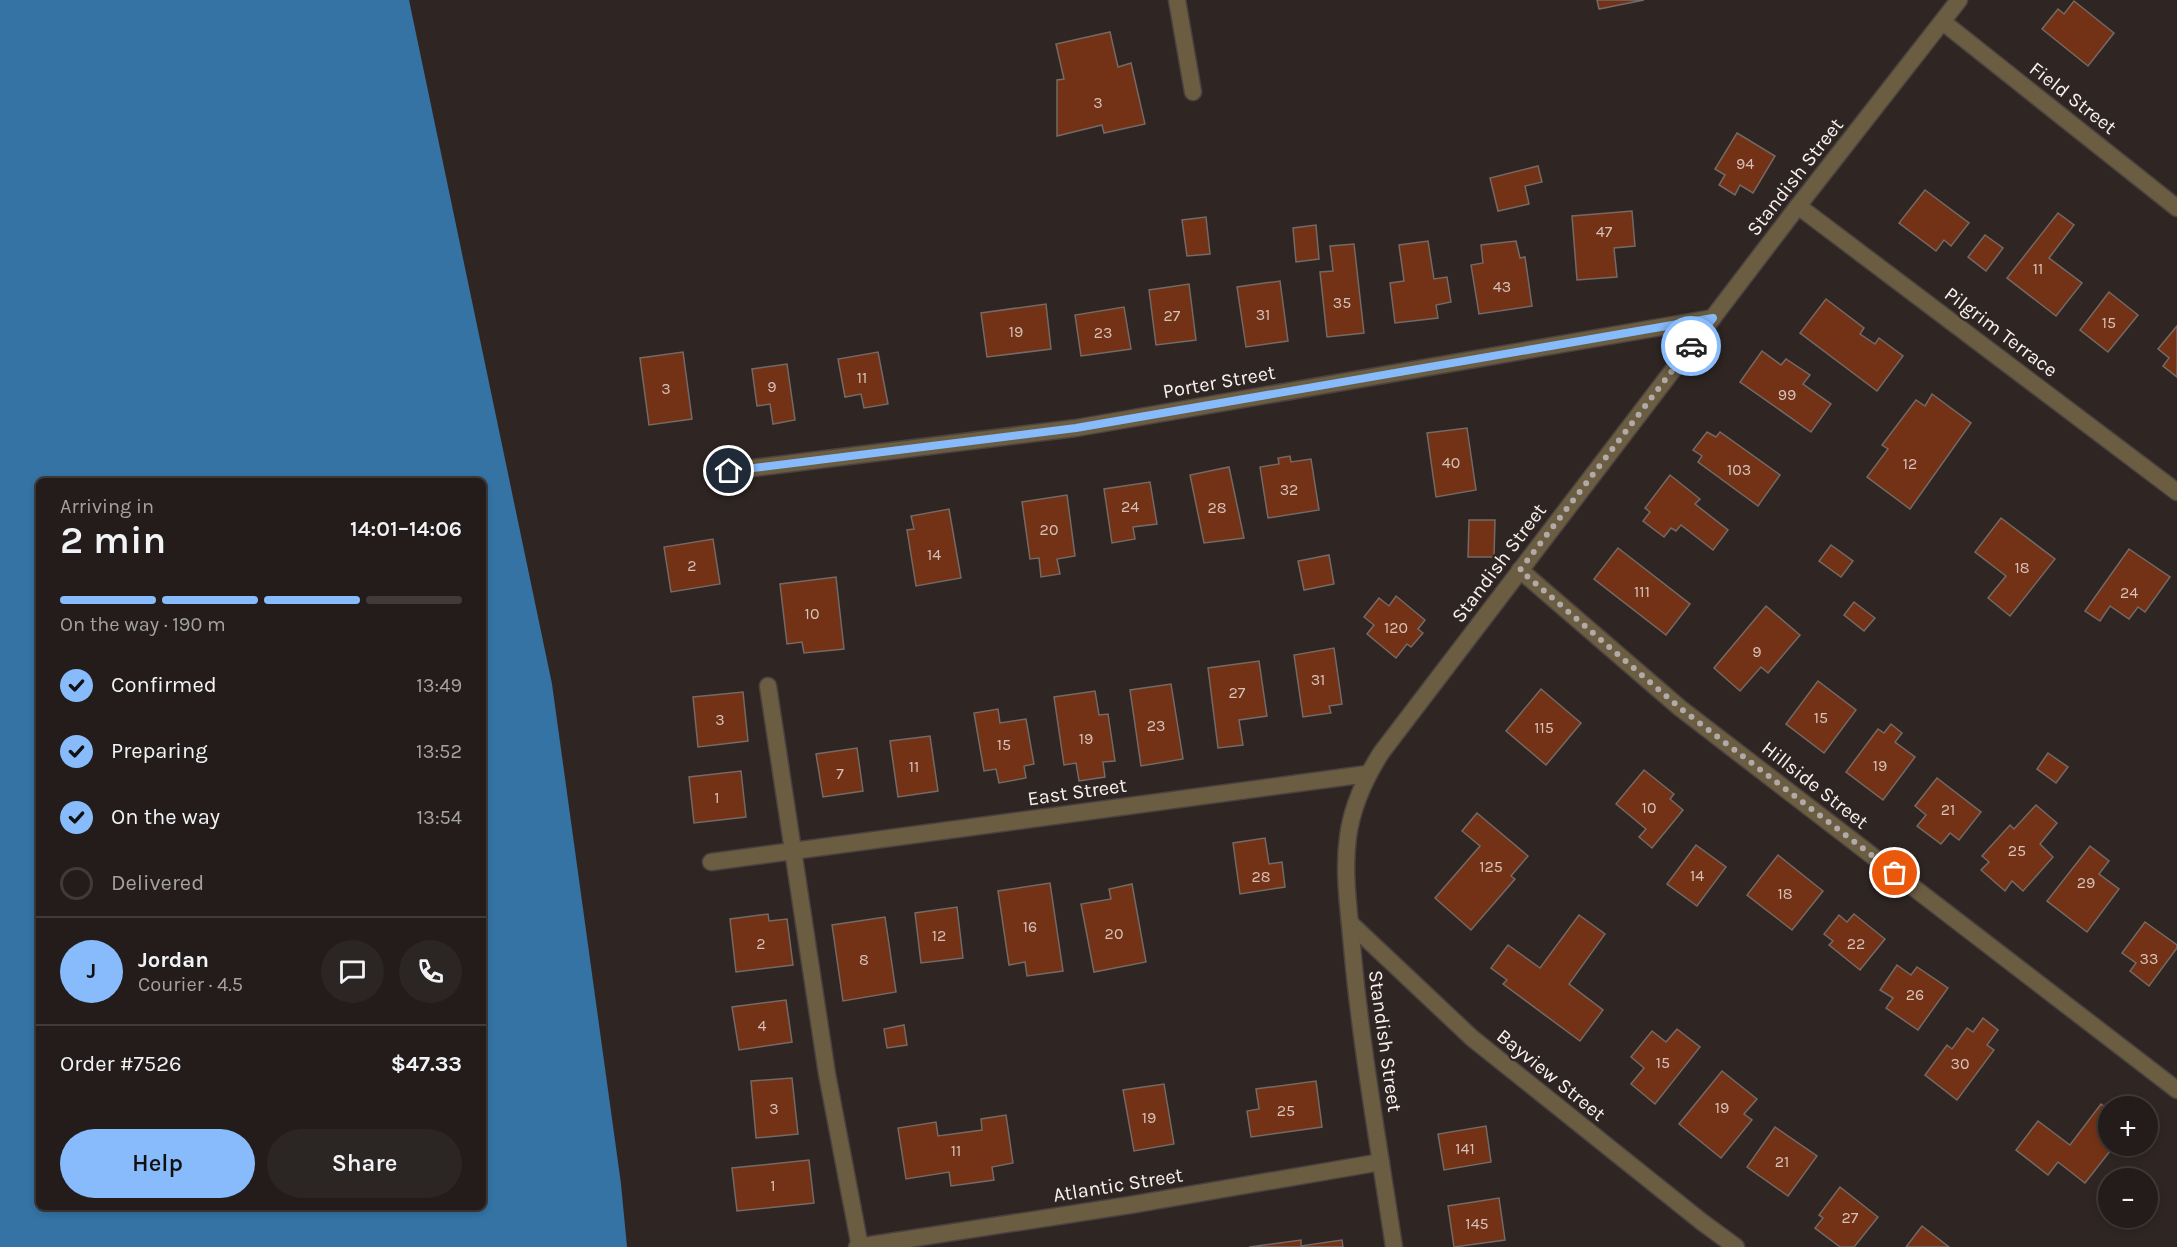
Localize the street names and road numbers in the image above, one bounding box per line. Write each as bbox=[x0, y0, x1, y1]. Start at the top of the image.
street label: Field Street bbox=[2025, 57, 2121, 139]
street label: Standish Street bbox=[1742, 113, 1848, 240]
street label: Pilgrim Terrace bbox=[1940, 282, 2062, 382]
street label: Porter Street bbox=[1161, 361, 1278, 403]
street label: Standish Street bbox=[1447, 499, 1551, 627]
street label: Hillside Street bbox=[1757, 736, 1873, 834]
street label: East Street bbox=[1026, 774, 1129, 810]
street label: Standish Street bbox=[1364, 969, 1406, 1114]
street label: Bayview Street bbox=[1492, 1024, 1610, 1126]
street label: Atlantic Street bbox=[1051, 1163, 1185, 1207]

